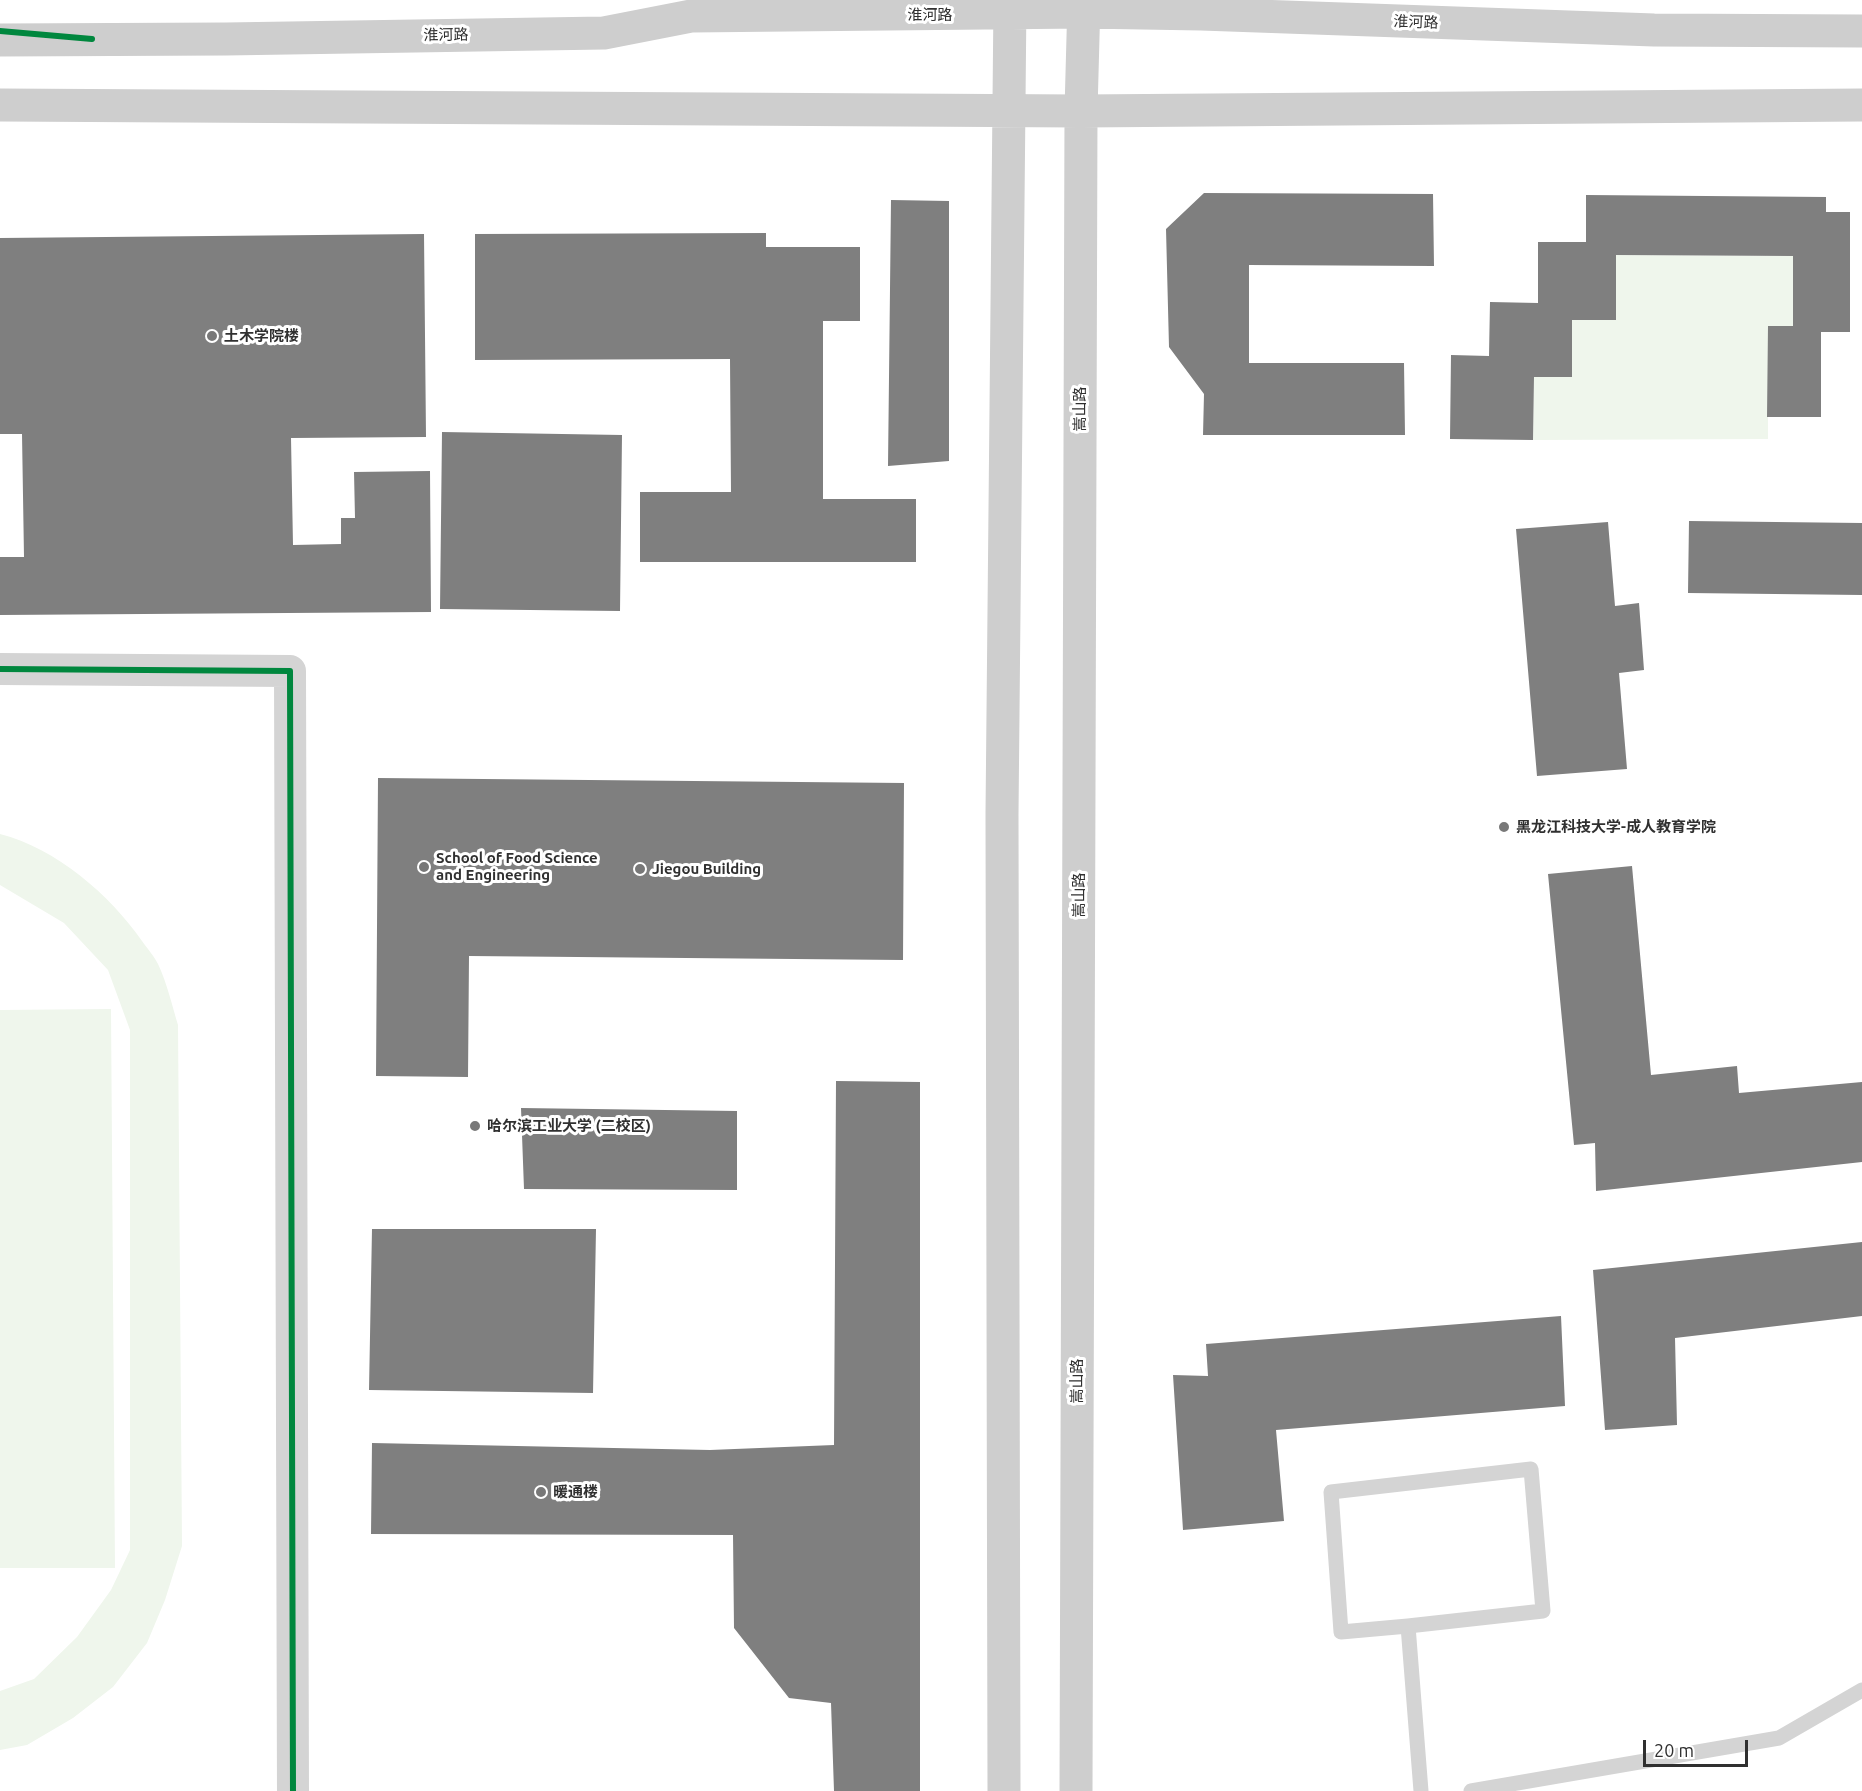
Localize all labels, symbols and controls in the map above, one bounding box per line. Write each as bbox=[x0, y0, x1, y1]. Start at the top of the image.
street label: 淮河路 bbox=[908, 6, 952, 24]
street label: 淮河路 bbox=[1393, 12, 1439, 32]
street label: 淮河路 bbox=[423, 26, 469, 44]
place label: 土木学院楼 bbox=[224, 327, 299, 345]
marker: 土木学院楼 bbox=[205, 329, 219, 343]
street label: 嵩山路 bbox=[1071, 387, 1089, 431]
place label: 黑龙江科技大学-成人教育学院 bbox=[1516, 818, 1716, 836]
marker: 黑龙江科技大学-成人教育学院 bbox=[1497, 820, 1511, 834]
place label: School of Food Science and Engineering bbox=[436, 849, 598, 884]
marker: School of Food Science and Engineering bbox=[417, 860, 431, 874]
place label: Jiegou Building bbox=[652, 860, 761, 878]
marker: Jiegou Building bbox=[633, 862, 647, 876]
street label: 嵩山路 bbox=[1070, 873, 1088, 917]
place label: 哈尔滨工业大学 (二校区) bbox=[487, 1117, 651, 1135]
marker: 哈尔滨工业大学 (二校区) bbox=[468, 1119, 482, 1133]
street label: 嵩山路 bbox=[1068, 1359, 1086, 1403]
place label: 暖通楼 bbox=[553, 1483, 598, 1501]
marker: 暖通楼 bbox=[534, 1485, 548, 1499]
scale bar bbox=[1646, 1728, 1751, 1766]
text: 20 m bbox=[1654, 1740, 1694, 1760]

